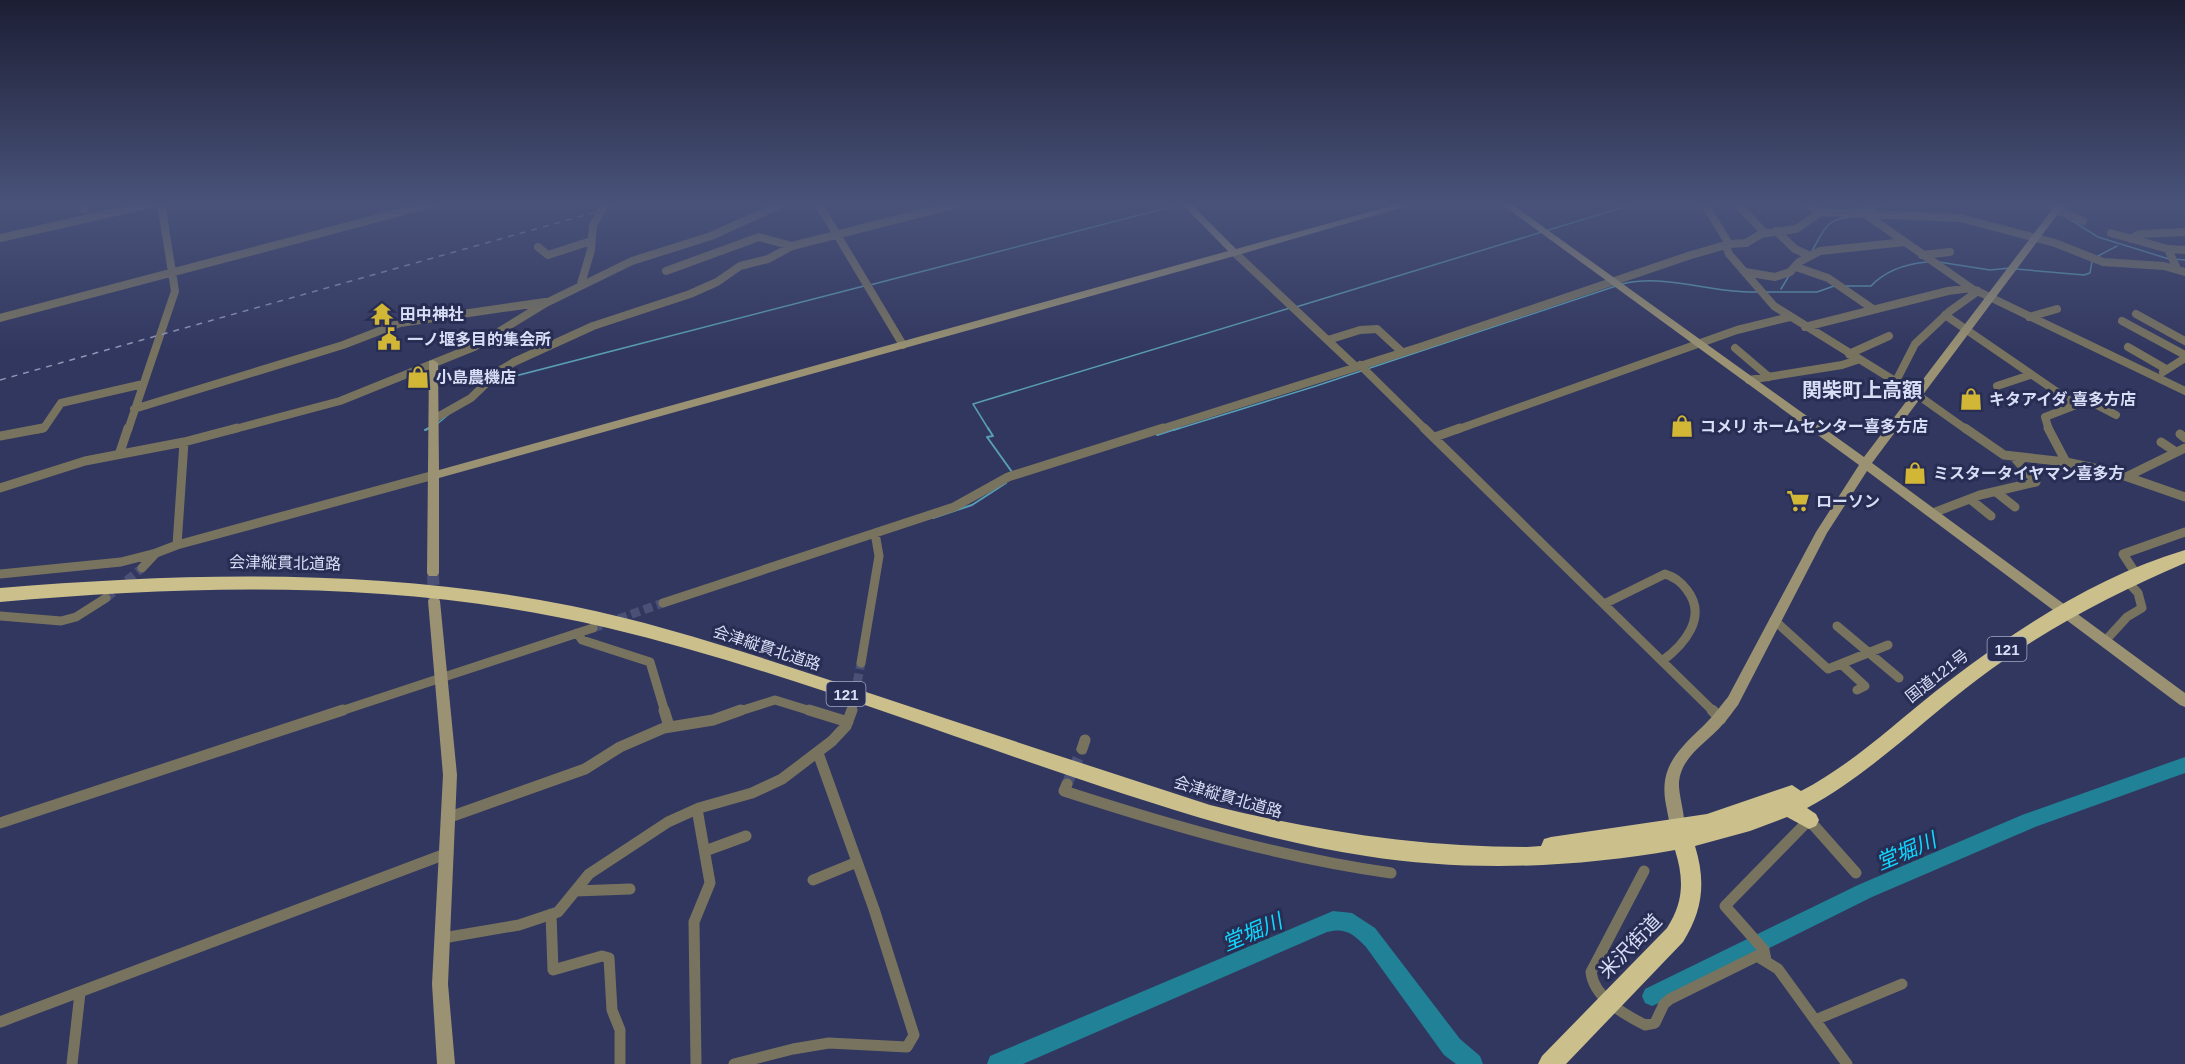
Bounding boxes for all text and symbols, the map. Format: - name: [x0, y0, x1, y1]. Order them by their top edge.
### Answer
- temple icon: 田中神社: [369, 301, 395, 327]
- place label: 田中神社: [400, 305, 464, 323]
- public building icon: 一ノ堰多目的集会所: [376, 326, 402, 352]
- place label: 一ノ堰多目的集会所: [407, 331, 551, 348]
- shop icon: 小島農機店: [405, 364, 431, 390]
- place label: 小島農機店: [436, 368, 516, 386]
- district label: 関柴町上高額: [1802, 379, 1922, 401]
- shop icon: キタアイダ 喜多方店: [1958, 386, 1984, 412]
- place label: キタアイダ 喜多方店: [1989, 391, 2136, 408]
- shop icon: コメリ ホームセンター喜多方店: [1669, 413, 1695, 439]
- place label: コメリ ホームセンター喜多方店: [1700, 418, 1928, 435]
- shop icon: ミスタータイヤマン喜多方: [1902, 460, 1928, 486]
- place label: ミスタータイヤマン喜多方: [1933, 465, 2125, 482]
- supermarket icon: ローソン: [1785, 488, 1811, 514]
- place label: ローソン: [1816, 493, 1880, 510]
- street label: 会津縦貫北道路: [229, 554, 341, 572]
- street label: 会津縦貫北道路: [711, 623, 823, 673]
- road number: 121: [1988, 637, 2026, 661]
- street label: 国道121号: [1902, 646, 1972, 706]
- road number: 121: [826, 682, 866, 706]
- street label: 会津縦貫北道路: [1172, 773, 1284, 821]
- water label: 堂堀川: [1873, 827, 1941, 874]
- water label: 堂堀川: [1219, 908, 1287, 955]
- street label: 米沢街道: [1594, 910, 1666, 982]

